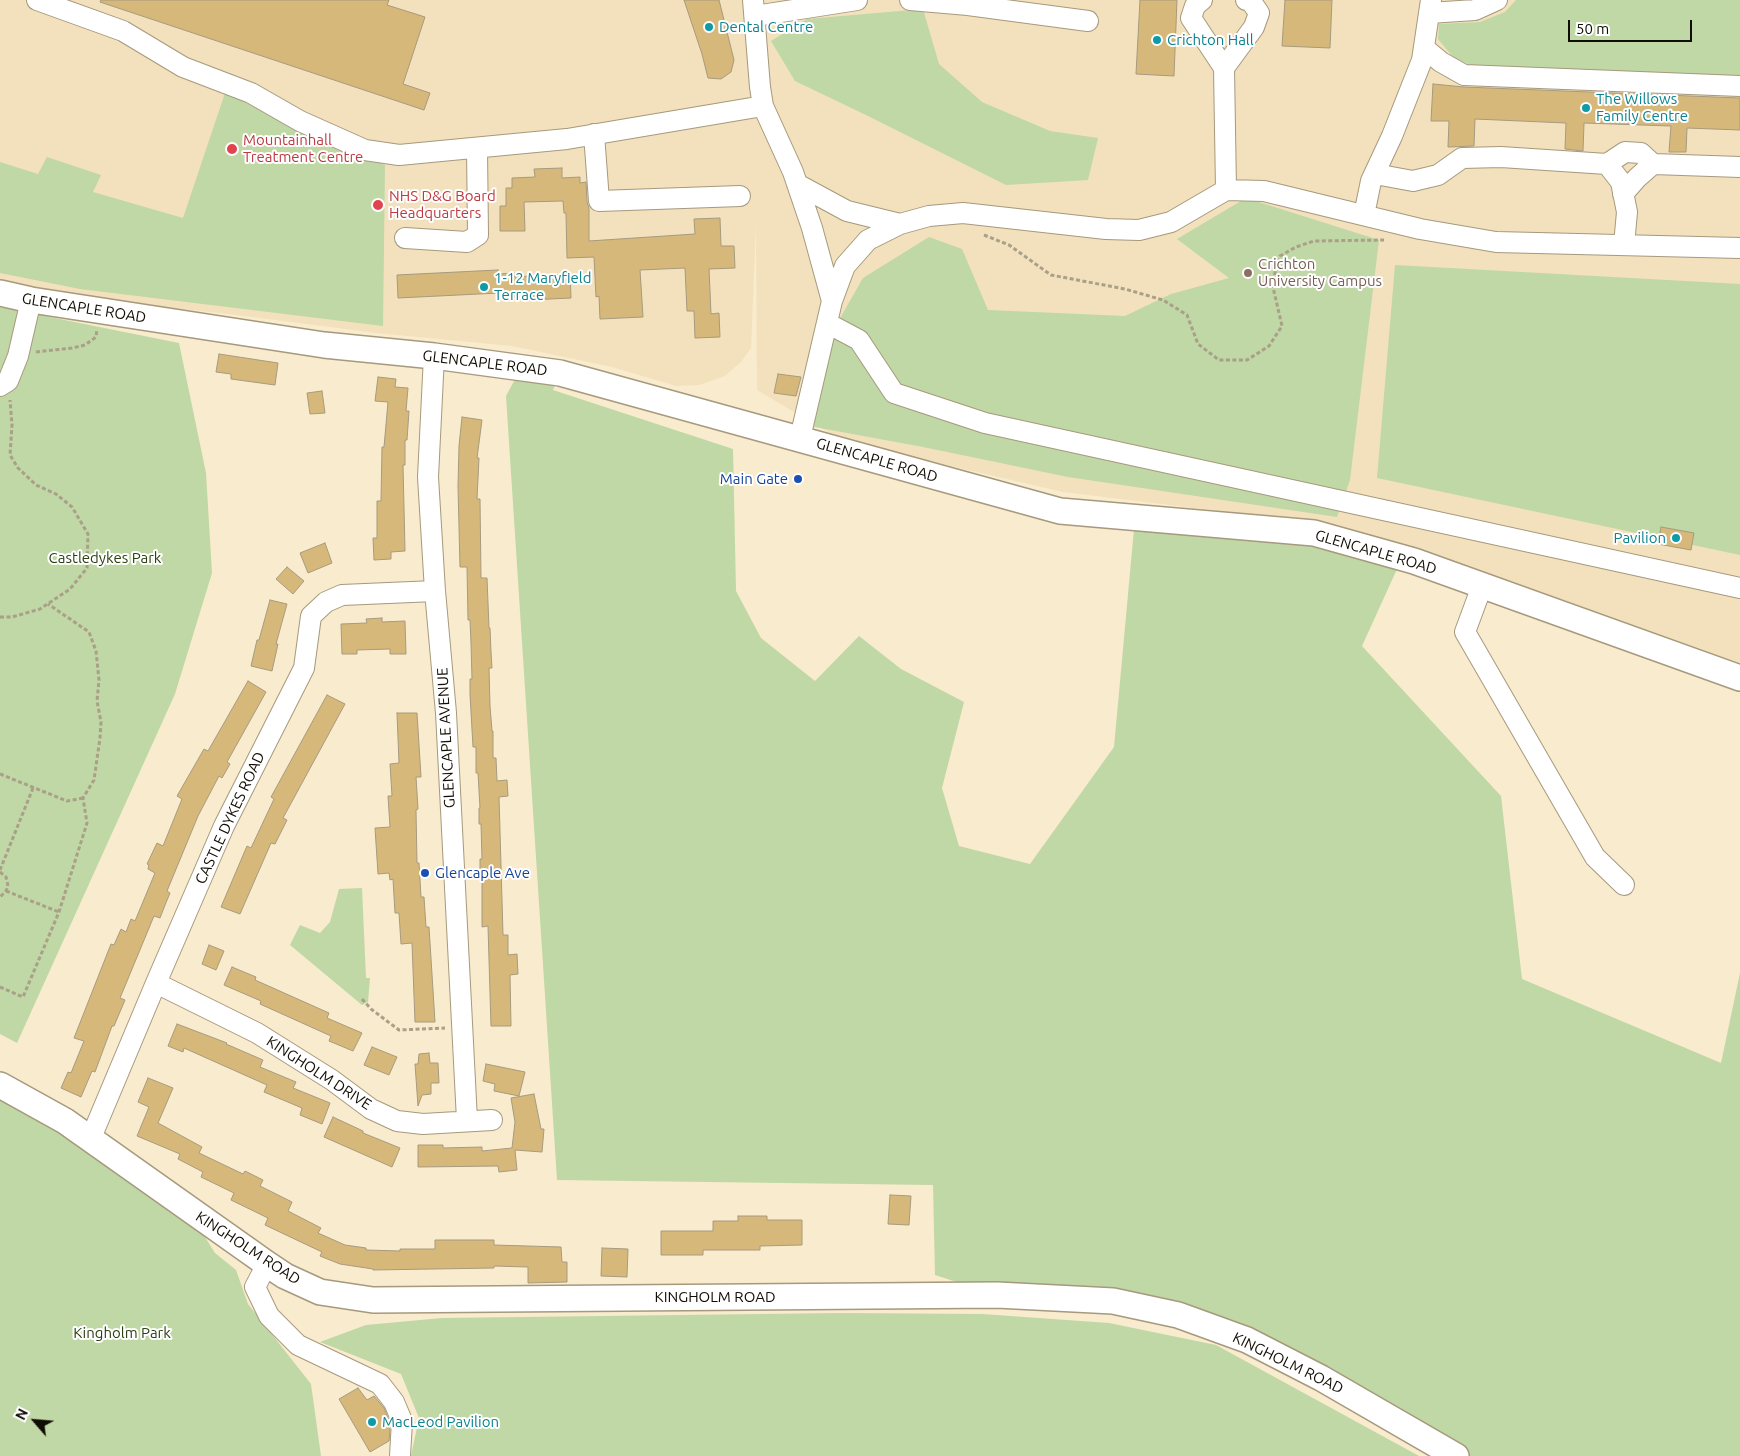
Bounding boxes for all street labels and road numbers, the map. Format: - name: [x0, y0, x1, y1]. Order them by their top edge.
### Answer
- street label: GLENCAPLE ROAD: [21, 289, 147, 327]
- street label: GLENCAPLE ROAD: [422, 346, 548, 380]
- street label: GLENCAPLE ROAD: [814, 434, 940, 486]
- street label: GLENCAPLE ROAD: [1313, 526, 1439, 578]
- street label: GLENCAPLE AVENUE: [433, 667, 459, 809]
- street label: CASTLE DYKES ROAD: [191, 749, 269, 887]
- street label: KINGHOLM DRIVE: [263, 1032, 375, 1114]
- street label: KINGHOLM ROAD: [192, 1208, 304, 1288]
- street label: KINGHOLM ROAD: [655, 1288, 775, 1306]
- street label: KINGHOLM ROAD: [1230, 1328, 1346, 1398]

